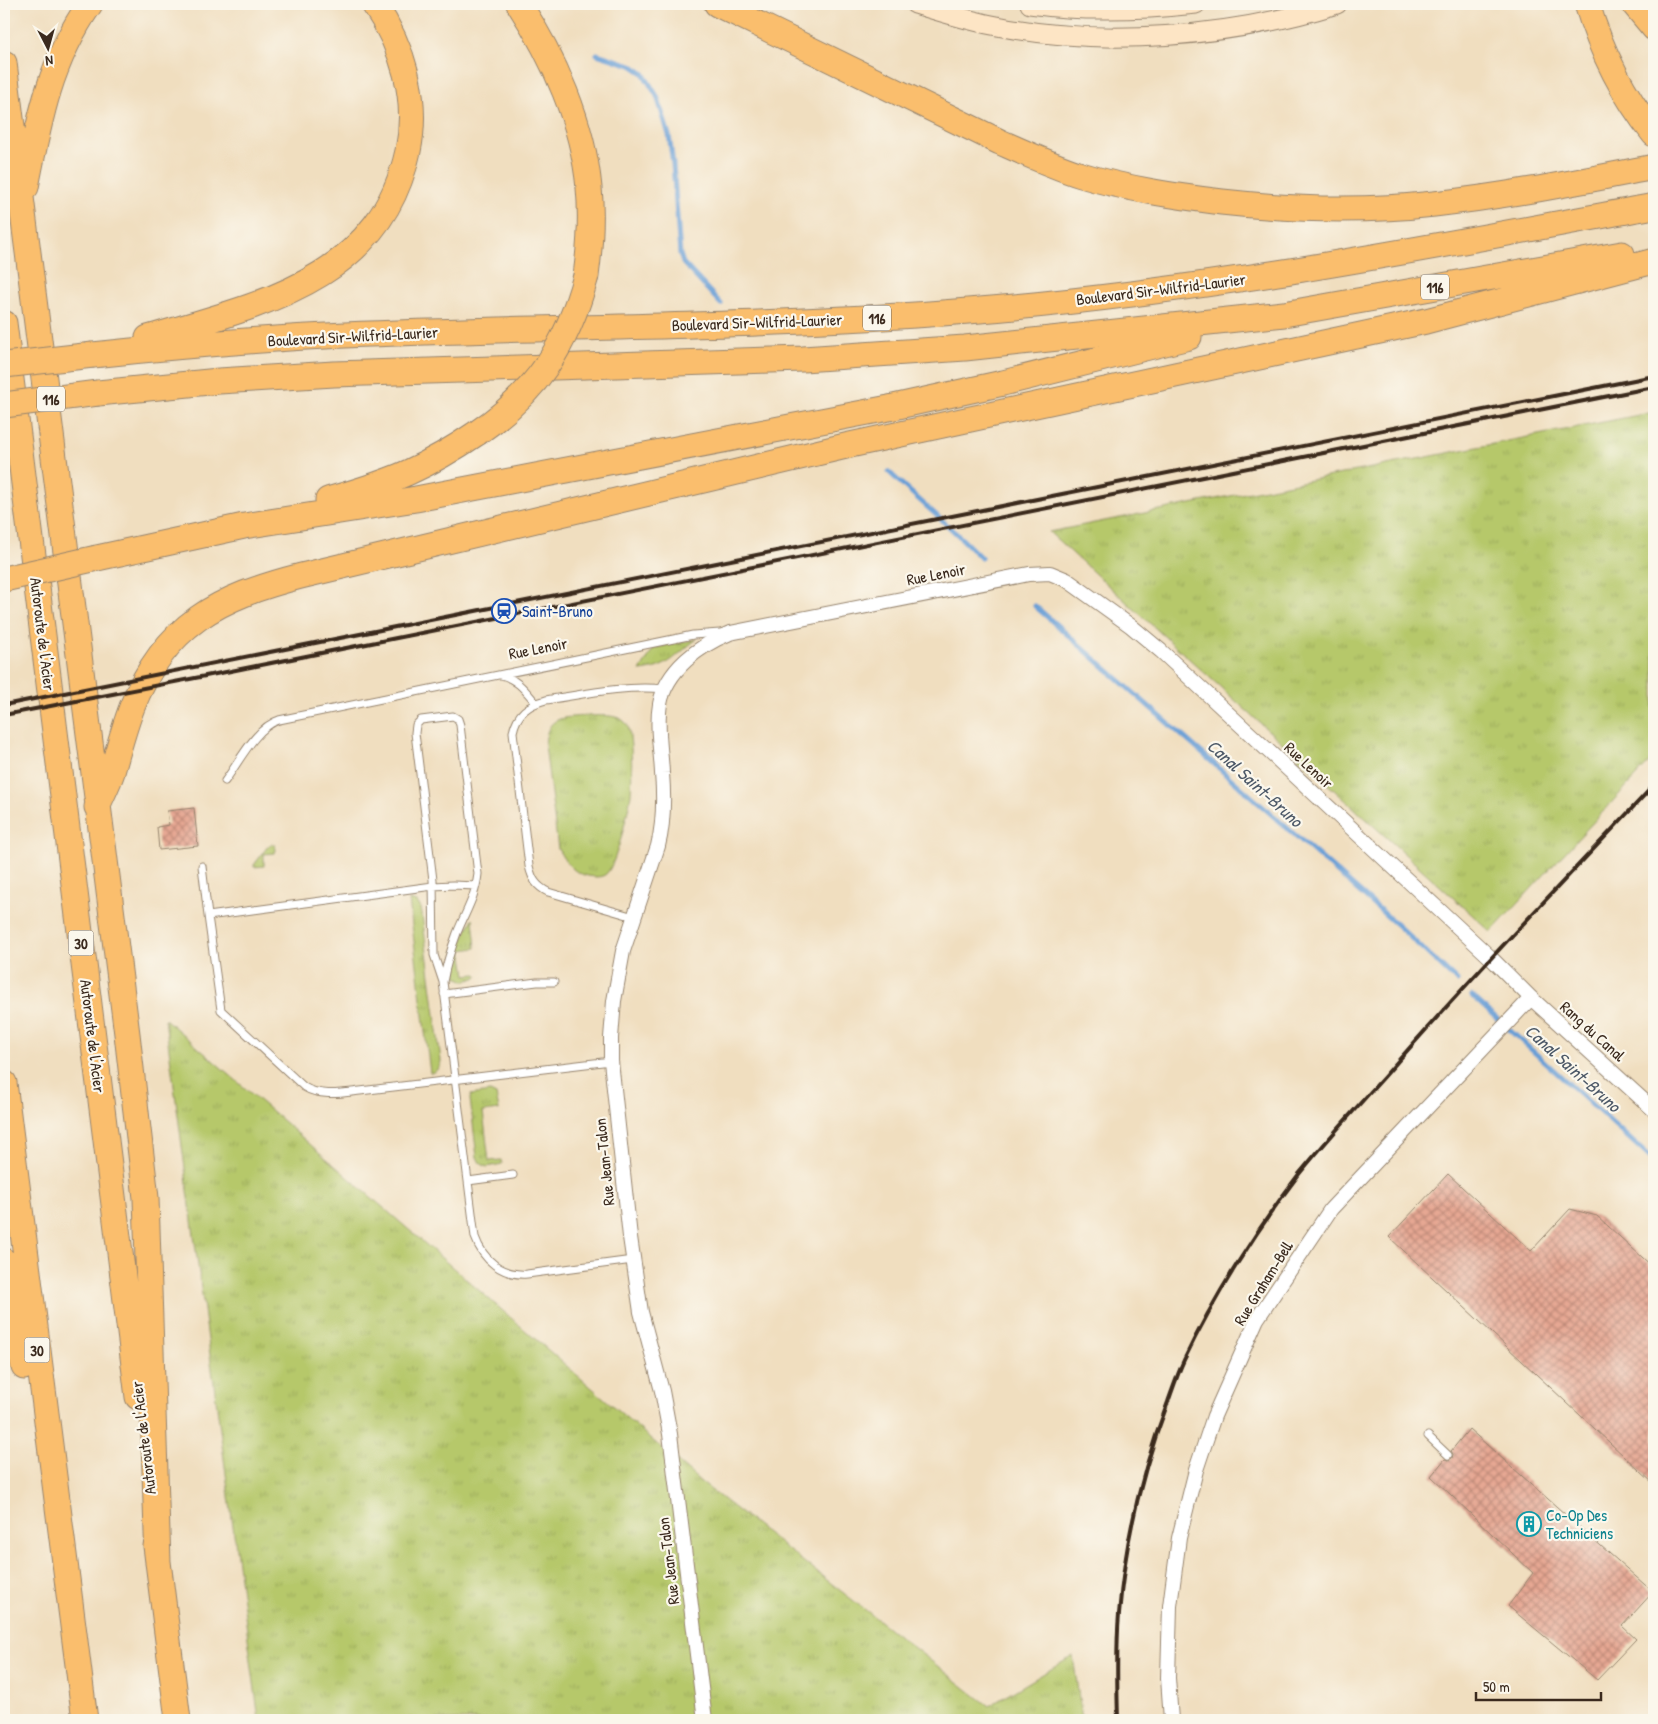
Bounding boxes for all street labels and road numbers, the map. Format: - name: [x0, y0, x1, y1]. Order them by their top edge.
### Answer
- street label: Boulevard Sir-Wilfrid-Laurier: [1075, 268, 1247, 310]
- road number: 116: [1421, 274, 1449, 300]
- road number: 116: [863, 306, 891, 330]
- street label: Boulevard Sir-Wilfrid-Laurier: [671, 308, 843, 336]
- street label: Boulevard Sir-Wilfrid-Laurier: [267, 321, 439, 351]
- road number: 116: [37, 386, 65, 412]
- street label: Rue Lenoir: [905, 558, 967, 590]
- street label: Autoroute de l'Acier: [25, 576, 61, 692]
- street label: Rue Lenoir: [507, 632, 569, 664]
- street label: Rue Lenoir: [1280, 737, 1338, 793]
- road number: 30: [68, 930, 94, 956]
- street label: Autoroute de l'Acier: [75, 978, 111, 1094]
- street label: Rang du Canal: [1556, 996, 1631, 1067]
- street label: Rue Jean-Talon: [588, 1117, 620, 1207]
- street label: Rue Graham-Bell: [1228, 1237, 1298, 1329]
- road number: 30: [24, 1338, 50, 1362]
- street label: Autoroute de l'Acier: [125, 1380, 161, 1496]
- street label: Rue Jean-Talon: [652, 1516, 684, 1606]

